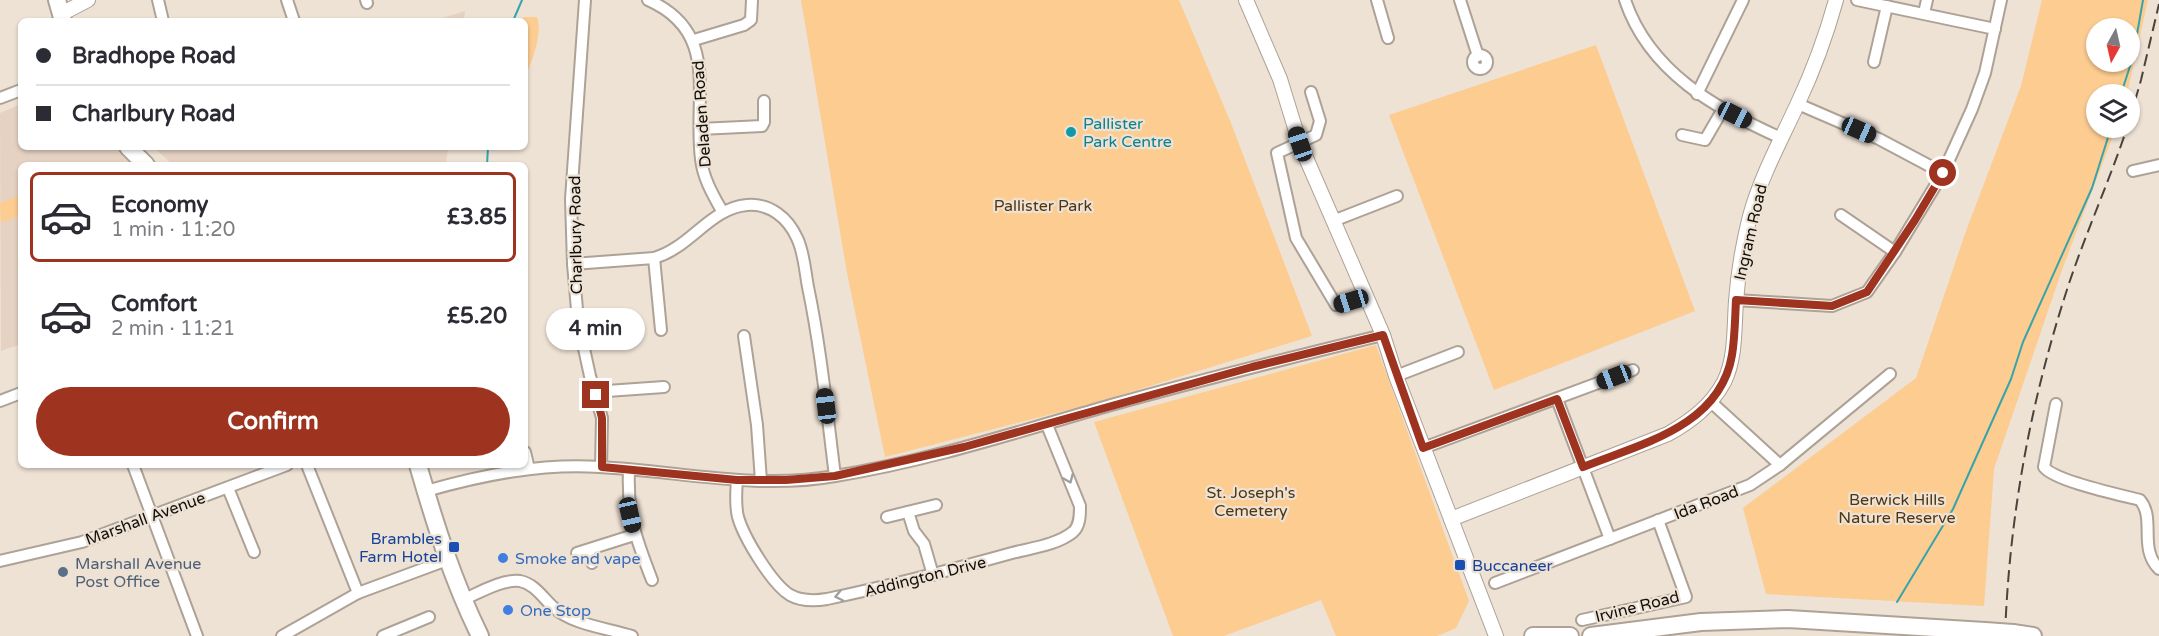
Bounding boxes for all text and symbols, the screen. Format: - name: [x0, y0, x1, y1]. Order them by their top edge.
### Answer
- north arrow: [2086, 18, 2140, 72]
- map controls: [2086, 18, 2140, 138]
- text: Bradhope Road: [72, 43, 236, 69]
- street label: Deladen Road: [688, 60, 716, 168]
- button: layers: [2086, 84, 2140, 138]
- car: [1715, 99, 1755, 131]
- text: Charlbury Road: [72, 101, 235, 127]
- place label: Pallister Park Centre: [1083, 114, 1172, 152]
- car: [1839, 114, 1879, 146]
- car: [1286, 124, 1314, 164]
- marker: Pallister Park Centre: [1064, 125, 1078, 139]
- route start: [1929, 159, 1956, 186]
- street label: Charlbury Road: [565, 175, 587, 295]
- street label: Ingram Road: [1730, 182, 1772, 282]
- icon: car: [39, 190, 93, 244]
- text: Economy: [111, 192, 208, 218]
- park label: Pallister Park: [994, 196, 1092, 216]
- text: £3.85: [447, 204, 507, 230]
- text: 1 min · 11:20: [111, 218, 235, 242]
- car: [1331, 287, 1371, 315]
- icon: car: [39, 289, 93, 343]
- text: Comfort: [111, 291, 197, 317]
- text: £5.20: [447, 303, 507, 329]
- callout: 4 min: [546, 308, 646, 350]
- text: 2 min · 11:21: [111, 317, 235, 341]
- text: 4 min: [569, 317, 622, 341]
- car: [1594, 362, 1634, 392]
- route end: [582, 381, 609, 408]
- button: Confirm: [36, 387, 510, 456]
- car: [815, 387, 837, 425]
- one-way arrow: [1062, 473, 1074, 484]
- street label: Ida Road: [1671, 481, 1742, 524]
- park label: St. Joseph's Cemetery: [1207, 483, 1295, 521]
- street label: Marshall Avenue: [83, 488, 208, 550]
- park label: Berwick Hills Nature Reserve: [1838, 490, 1956, 528]
- car: [617, 495, 643, 535]
- place label: Brambles Farm Hotel: [359, 529, 442, 567]
- marker: Brambles Farm Hotel: [447, 540, 461, 554]
- place label: Smoke and vape: [515, 549, 640, 569]
- marker: Smoke and vape: [496, 551, 510, 565]
- street label: Addington Drive: [862, 552, 988, 602]
- place label: Marshall Avenue Post Office: [75, 554, 201, 592]
- place label: Buccaneer: [1472, 556, 1554, 576]
- marker: Buccaneer: [1453, 558, 1467, 572]
- marker: Marshall Avenue Post Office: [56, 565, 70, 579]
- street label: Irvine Road: [1593, 587, 1681, 627]
- one-way arrow: [835, 589, 845, 602]
- place label: One Stop: [520, 601, 591, 621]
- marker: One Stop: [501, 603, 515, 617]

